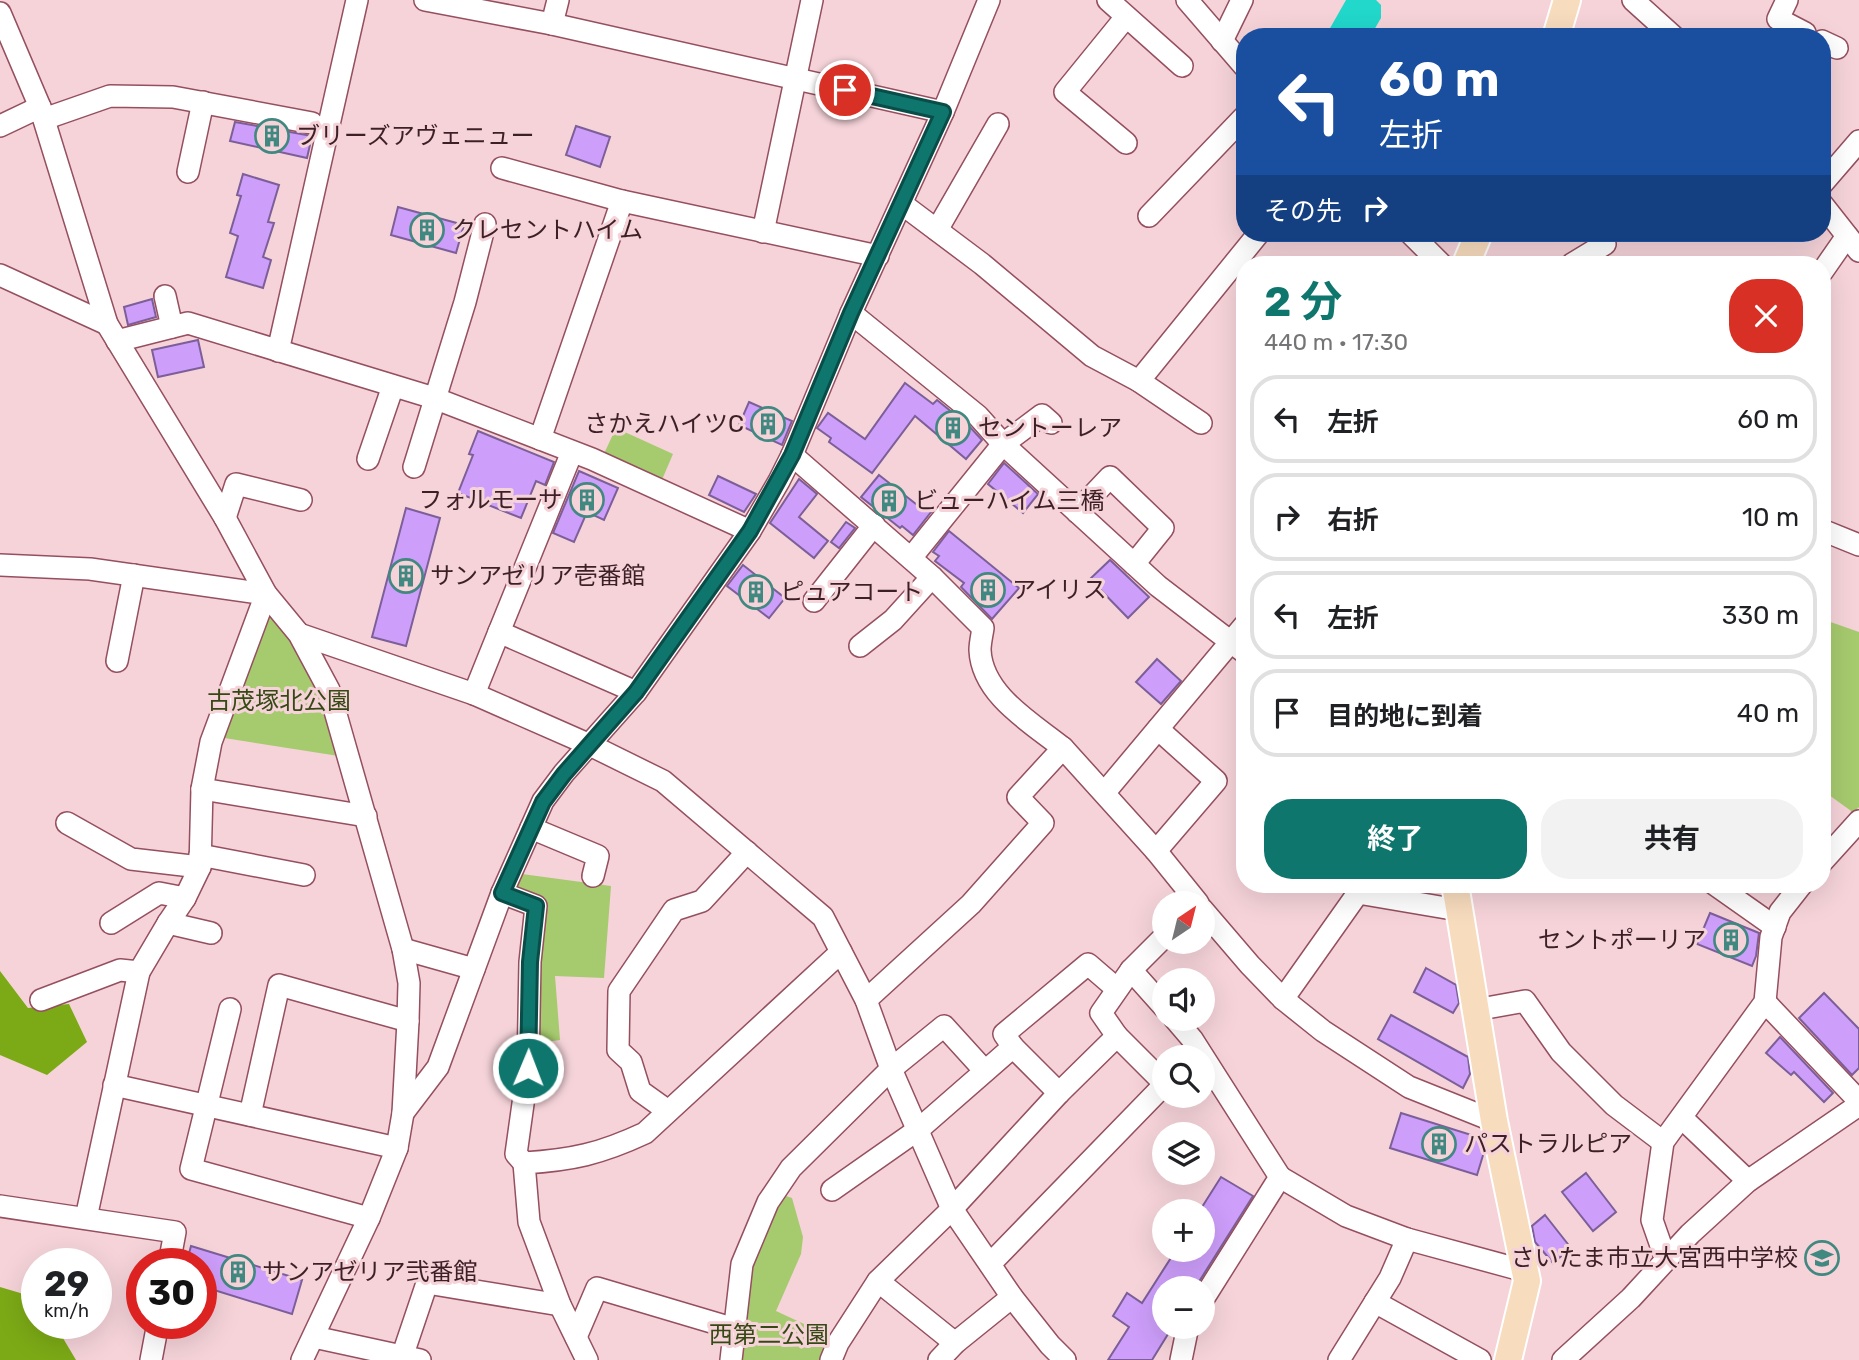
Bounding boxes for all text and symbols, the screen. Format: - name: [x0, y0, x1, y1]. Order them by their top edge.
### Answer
- text: 60 m: [1379, 50, 1500, 108]
- icon: left: [1264, 56, 1355, 147]
- pin: [815, 60, 875, 120]
- icon: arrive: [826, 71, 864, 109]
- text: 左折: [1379, 116, 1443, 154]
- building icon: ブリーズアヴェニュー: [253, 117, 291, 155]
- place label: ブリーズアヴェニュー: [296, 122, 535, 150]
- icon: right: [1356, 189, 1394, 227]
- text: その先: [1264, 196, 1342, 227]
- building icon: クレセントハイム: [408, 211, 446, 249]
- place label: クレセントハイム: [452, 216, 643, 244]
- text: 2 分: [1264, 277, 1342, 327]
- button: close: [1729, 279, 1803, 353]
- text: 440 m · 17:30: [1264, 328, 1408, 356]
- icon: left: [1268, 400, 1306, 438]
- text: 60 m: [1737, 404, 1799, 435]
- building icon: さかえハイツC: [749, 405, 787, 443]
- text: 左折: [1327, 407, 1379, 438]
- building icon: セントーレア: [934, 409, 972, 447]
- place label: さかえハイツC: [584, 410, 744, 438]
- place label: セントーレア: [978, 414, 1122, 442]
- building icon: フォルモーサ: [568, 481, 606, 519]
- building icon: ビューハイム三橋: [870, 482, 908, 520]
- place label: フォルモーサ: [418, 486, 562, 514]
- place label: ビューハイム三橋: [914, 487, 1105, 515]
- icon: right: [1268, 498, 1306, 536]
- text: 10 m: [1742, 502, 1799, 533]
- text: 右折: [1327, 505, 1379, 536]
- building icon: サンアゼリア壱番館: [387, 557, 425, 595]
- place label: サンアゼリア壱番館: [430, 562, 646, 590]
- building icon: アイリス: [969, 571, 1007, 609]
- building icon: ピュアコート: [737, 573, 775, 611]
- place label: アイリス: [1012, 576, 1107, 604]
- place label: ピュアコート: [780, 578, 924, 606]
- icon: left: [1268, 596, 1306, 634]
- text: 330 m: [1722, 600, 1799, 631]
- text: 左折: [1327, 603, 1379, 634]
- park label: 古茂塚北公園: [207, 687, 351, 715]
- icon: arrive: [1268, 694, 1306, 732]
- text: 40 m: [1737, 698, 1799, 729]
- text: 目的地に到着: [1327, 701, 1483, 732]
- button: 終了: [1264, 799, 1527, 879]
- button: 共有: [1541, 799, 1803, 879]
- north arrow: [1152, 891, 1214, 954]
- map controls: [1152, 891, 1215, 1339]
- building icon: セントポーリア: [1712, 921, 1750, 959]
- place label: セントポーリア: [1538, 926, 1706, 954]
- button: sound: [1152, 968, 1215, 1031]
- position arrow: [491, 1031, 565, 1105]
- button: search: [1152, 1045, 1215, 1108]
- button: layers: [1152, 1122, 1215, 1185]
- building icon: パストラルピア: [1420, 1125, 1458, 1163]
- place label: パストラルピア: [1464, 1130, 1632, 1158]
- button: +: [1152, 1199, 1215, 1262]
- school or university icon: さいたま市立大宮西中学校: [1803, 1239, 1841, 1277]
- place label: さいたま市立大宮西中学校: [1511, 1244, 1798, 1272]
- speed limit sign: 30: [126, 1248, 217, 1339]
- building icon: サンアゼリア弐番館: [219, 1253, 257, 1291]
- place label: サンアゼリア弐番館: [262, 1258, 478, 1286]
- text: 29: [44, 1263, 89, 1305]
- button: −: [1152, 1276, 1215, 1339]
- text: km/h: [44, 1300, 89, 1322]
- park label: 西第二公園: [709, 1321, 829, 1349]

